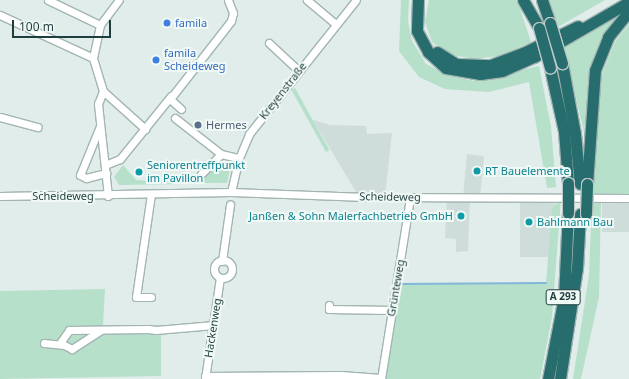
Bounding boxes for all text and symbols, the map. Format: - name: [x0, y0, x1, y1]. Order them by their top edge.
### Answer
- scale bar: [14, 12, 113, 38]
- place label: famila: [175, 16, 207, 30]
- text: 100 m: [19, 18, 54, 35]
- marker: famila: [162, 18, 172, 28]
- place label: famila Scheideweg: [164, 47, 226, 73]
- marker: famila Scheideweg: [151, 55, 161, 65]
- street label: Kreyenstraße: [257, 60, 309, 122]
- place label: Hermes: [206, 118, 247, 132]
- marker: Hermes: [193, 120, 203, 130]
- place label: Seniorentreffpunkt im Pavillon: [147, 159, 245, 185]
- place label: RT Bauelemente: [485, 164, 570, 178]
- marker: RT Bauelemente: [472, 166, 482, 176]
- marker: Seniorentreffpunkt im Pavillon: [134, 167, 144, 177]
- street label: Scheideweg: [32, 189, 94, 203]
- street label: Scheideweg: [359, 190, 421, 204]
- place label: Janßen & Sohn Malerfachbetrieb GmbH: [249, 209, 453, 223]
- marker: Janßen & Sohn Malerfachbetrieb GmbH: [456, 211, 466, 221]
- place label: Bahlmann Bau: [537, 215, 613, 229]
- marker: Bahlmann Bau: [524, 217, 534, 227]
- street label: Grünteweg: [384, 258, 408, 318]
- road number: A 293: [545, 289, 581, 305]
- street label: Hackenweg: [202, 297, 224, 359]

